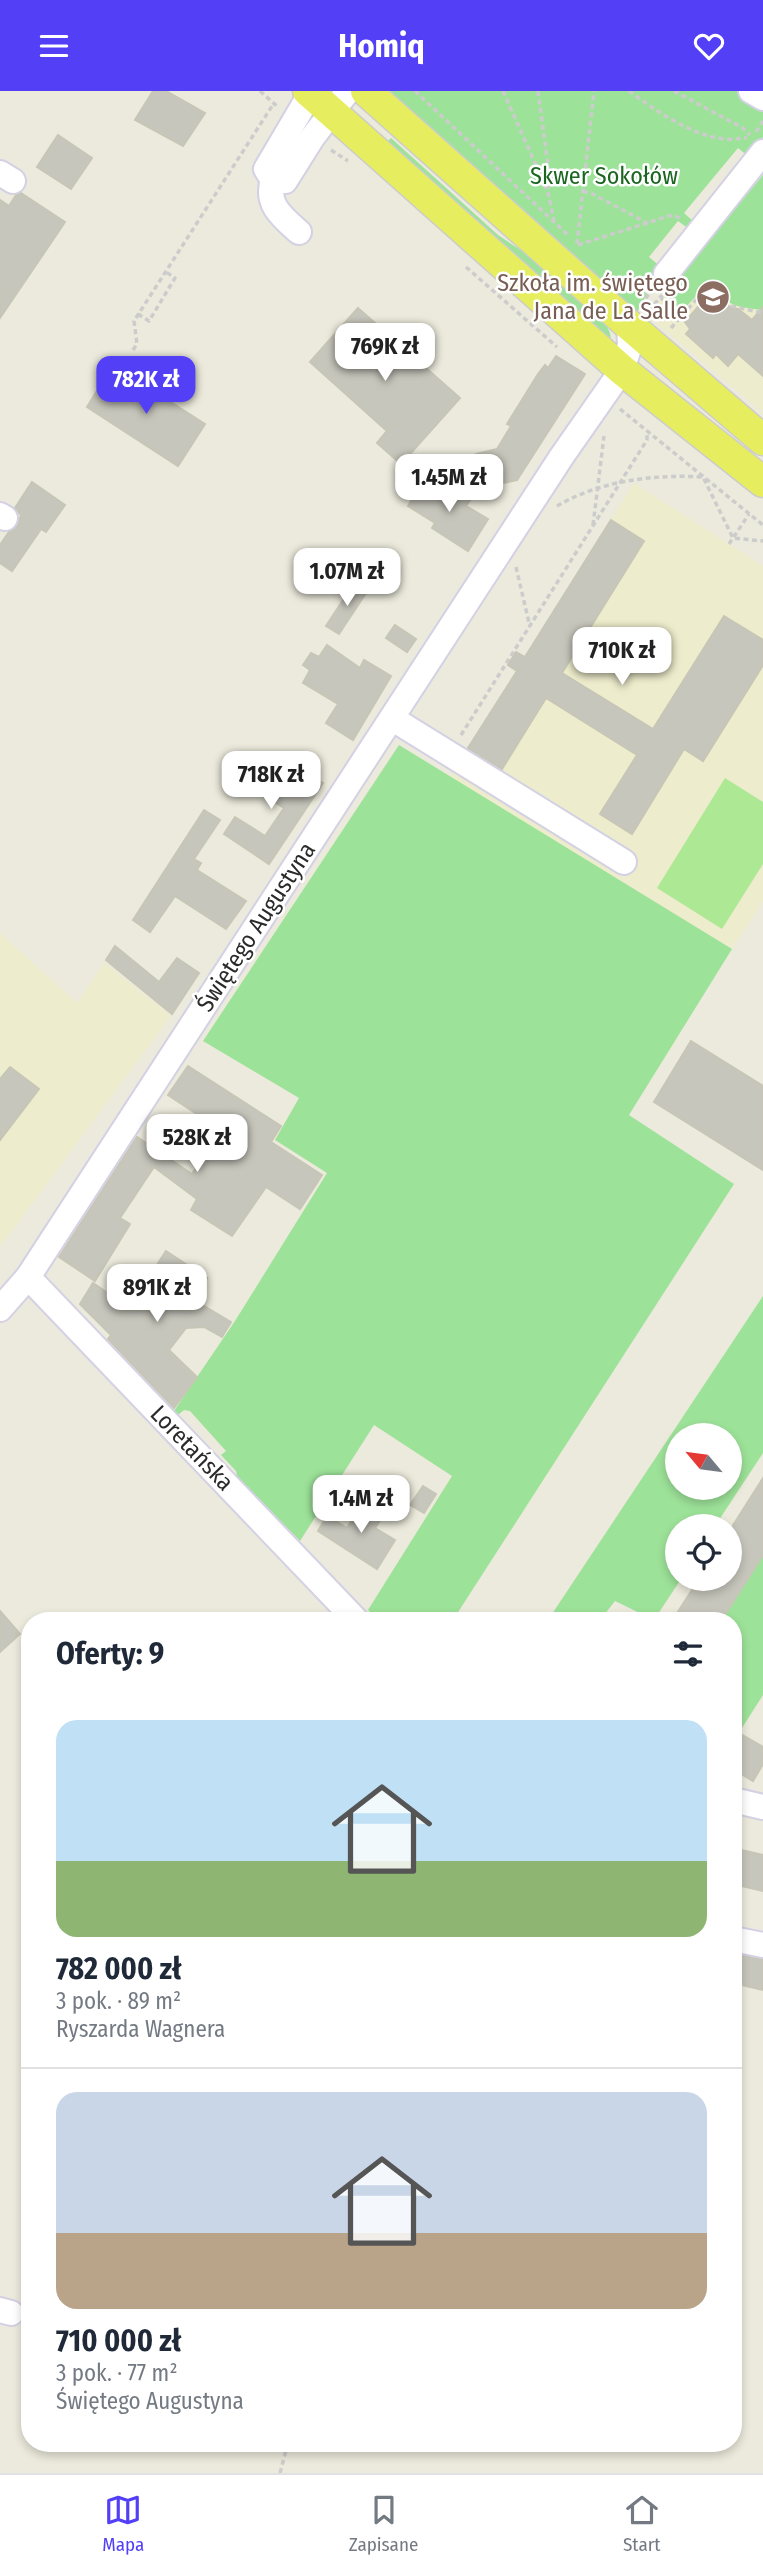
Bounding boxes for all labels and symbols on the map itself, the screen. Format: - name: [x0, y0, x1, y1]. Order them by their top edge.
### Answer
- park label: Skwer Sokołów: [530, 162, 678, 190]
- place label: Szkoła im. świętego Jana de La Salle: [497, 269, 688, 325]
- school or university icon: Szkoła im. świętego Jana de La Salle: [694, 278, 732, 316]
- pin: 769K zł: [320, 323, 450, 383]
- pin: 782K zł: [81, 357, 211, 416]
- pin: 1.45M zł: [377, 455, 521, 514]
- pin: 1.07M zł: [275, 549, 419, 608]
- pin: 710K zł: [557, 627, 687, 687]
- pin: 718K zł: [206, 751, 336, 811]
- street label: Świętego Augustyna: [190, 837, 321, 1017]
- pin: 528K zł: [132, 1115, 262, 1174]
- pin: 891K zł: [92, 1265, 222, 1324]
- street label: Loretańska: [145, 1400, 239, 1496]
- north arrow: [665, 1423, 742, 1500]
- pin: 1.4M zł: [296, 1475, 426, 1535]

